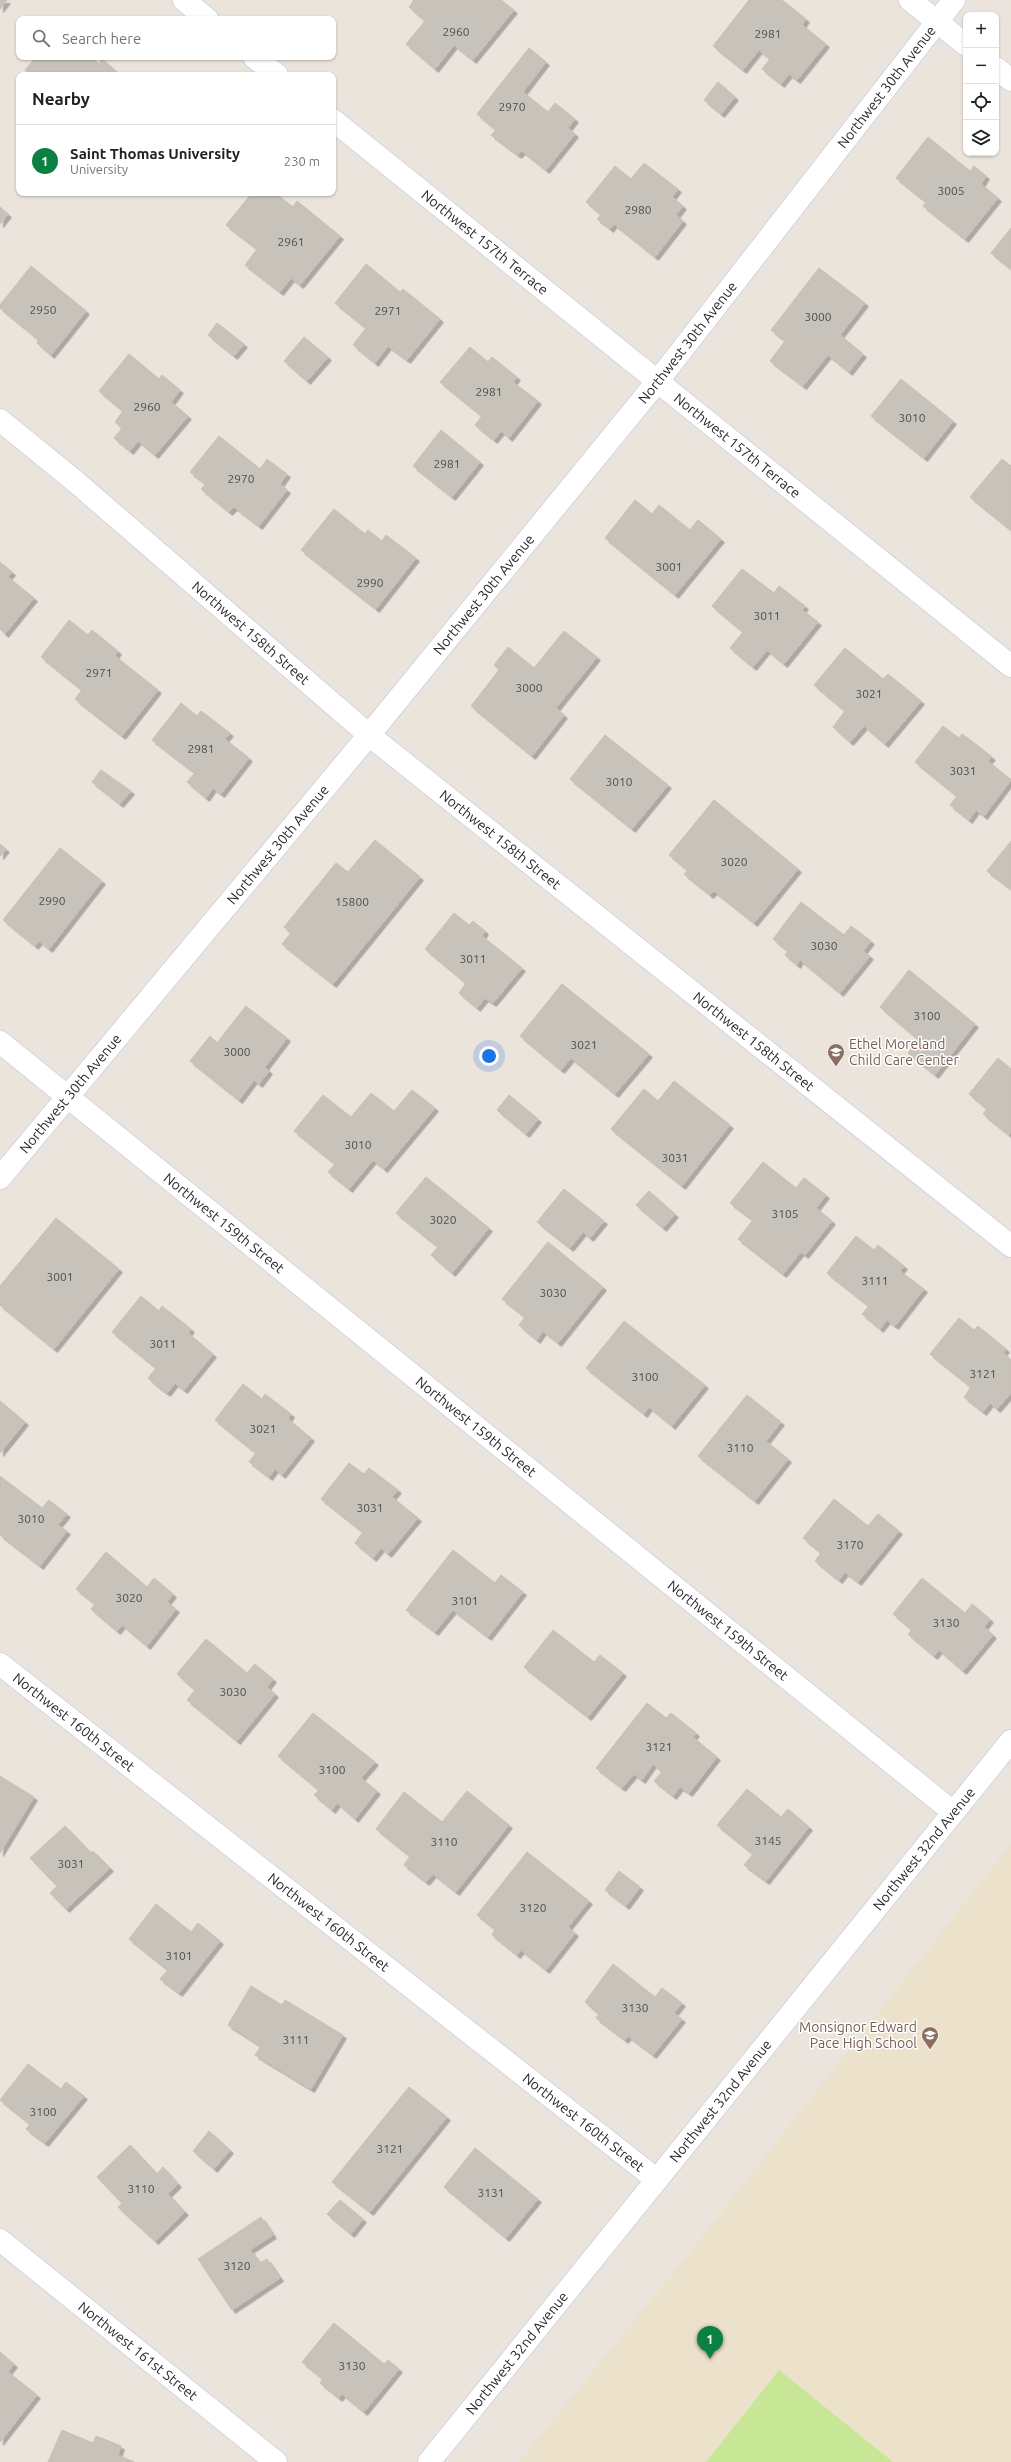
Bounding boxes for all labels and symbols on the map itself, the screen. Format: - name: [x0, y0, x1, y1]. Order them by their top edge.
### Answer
- street label: Northwest 30th Avenue: [834, 23, 939, 151]
- house number: 2960: [442, 25, 470, 38]
- house number: 2981: [754, 27, 782, 40]
- house number: 2970: [498, 100, 526, 113]
- house number: 3005: [937, 184, 965, 197]
- street label: Northwest 157th Terrace: [418, 187, 551, 298]
- house number: 2980: [624, 203, 652, 216]
- house number: 2961: [277, 235, 305, 248]
- street label: Northwest 30th Avenue: [635, 278, 740, 407]
- house number: 2950: [29, 303, 57, 316]
- house number: 2971: [374, 304, 402, 317]
- house number: 3000: [804, 310, 832, 323]
- house number: 2981: [475, 385, 503, 398]
- street label: Northwest 157th Terrace: [671, 390, 804, 501]
- house number: 2960: [133, 400, 161, 413]
- house number: 3010: [898, 411, 926, 424]
- house number: 2981: [433, 457, 461, 470]
- house number: 2970: [227, 472, 255, 485]
- street label: Northwest 30th Avenue: [430, 531, 537, 658]
- house number: 3001: [655, 560, 683, 573]
- house number: 2990: [356, 576, 384, 589]
- street label: Northwest 158th Street: [189, 578, 313, 688]
- house number: 3011: [753, 609, 781, 622]
- house number: 2971: [85, 666, 113, 679]
- house number: 3000: [515, 681, 543, 694]
- house number: 3021: [855, 687, 883, 700]
- house number: 2981: [187, 742, 215, 755]
- house number: 3031: [949, 764, 977, 777]
- house number: 3010: [605, 775, 633, 788]
- street label: Northwest 30th Avenue: [224, 782, 332, 907]
- street label: Northwest 158th Street: [437, 787, 564, 893]
- house number: 3020: [720, 855, 748, 868]
- house number: 2990: [38, 894, 66, 907]
- house number: 15800: [335, 895, 369, 908]
- house number: 3030: [810, 939, 838, 952]
- house number: 3011: [459, 952, 487, 965]
- street label: Northwest 158th Street: [690, 988, 818, 1095]
- house number: 3100: [913, 1009, 941, 1022]
- street label: Northwest 30th Avenue: [16, 1031, 125, 1156]
- place label: Ethel Moreland Child Care Center: [849, 1036, 960, 1068]
- house number: 3021: [570, 1038, 598, 1051]
- school or university icon: Ethel Moreland Child Care Center: [826, 1042, 846, 1067]
- house number: 3000: [223, 1045, 251, 1058]
- your location: [479, 1046, 499, 1066]
- house number: 3010: [344, 1138, 372, 1151]
- house number: 3031: [661, 1151, 689, 1164]
- street label: Northwest 159th Street: [161, 1170, 288, 1277]
- house number: 3105: [771, 1207, 799, 1220]
- house number: 3020: [429, 1213, 457, 1226]
- house number: 3001: [46, 1270, 74, 1283]
- house number: 3111: [861, 1274, 889, 1287]
- house number: 3030: [539, 1286, 567, 1299]
- house number: 3011: [149, 1337, 177, 1350]
- house number: 3121: [969, 1367, 997, 1380]
- house number: 3100: [631, 1370, 659, 1383]
- street label: Northwest 159th Street: [413, 1373, 540, 1480]
- house number: 3021: [249, 1422, 277, 1435]
- house number: 3110: [726, 1441, 754, 1454]
- house number: 3031: [356, 1501, 384, 1514]
- house number: 3010: [17, 1512, 45, 1525]
- house number: 3170: [836, 1538, 864, 1551]
- street label: Northwest 159th Street: [665, 1577, 792, 1684]
- house number: 3020: [115, 1591, 143, 1604]
- house number: 3101: [451, 1594, 479, 1607]
- house number: 3130: [932, 1616, 960, 1629]
- street label: Northwest 160th Street: [10, 1669, 138, 1775]
- house number: 3030: [219, 1685, 247, 1698]
- house number: 3121: [645, 1740, 673, 1753]
- house number: 3100: [318, 1763, 346, 1776]
- street label: Northwest 32nd Avenue: [870, 1784, 978, 1913]
- house number: 3145: [754, 1834, 782, 1847]
- house number: 3110: [430, 1835, 458, 1848]
- house number: 3031: [57, 1857, 85, 1870]
- street label: Northwest 160th Street: [265, 1870, 393, 1975]
- house number: 3120: [519, 1901, 547, 1914]
- house number: 3101: [165, 1949, 193, 1962]
- house number: 3130: [621, 2001, 649, 2014]
- place label: Monsignor Edward Pace High School: [799, 2019, 917, 2051]
- school or university icon: Monsignor Edward Pace High School: [920, 2025, 940, 2050]
- house number: 3111: [282, 2033, 310, 2046]
- street label: Northwest 32nd Avenue: [666, 2036, 775, 2165]
- street label: Northwest 160th Street: [520, 2070, 648, 2175]
- house number: 3100: [29, 2105, 57, 2118]
- house number: 3121: [376, 2142, 404, 2155]
- house number: 3110: [127, 2182, 155, 2195]
- house number: 3131: [477, 2186, 505, 2199]
- house number: 3120: [223, 2259, 251, 2272]
- street label: Northwest 32nd Avenue: [463, 2289, 571, 2418]
- street label: Northwest 161st Street: [75, 2298, 201, 2404]
- pin: 1: [697, 2326, 723, 2359]
- house number: 3130: [338, 2359, 366, 2372]

